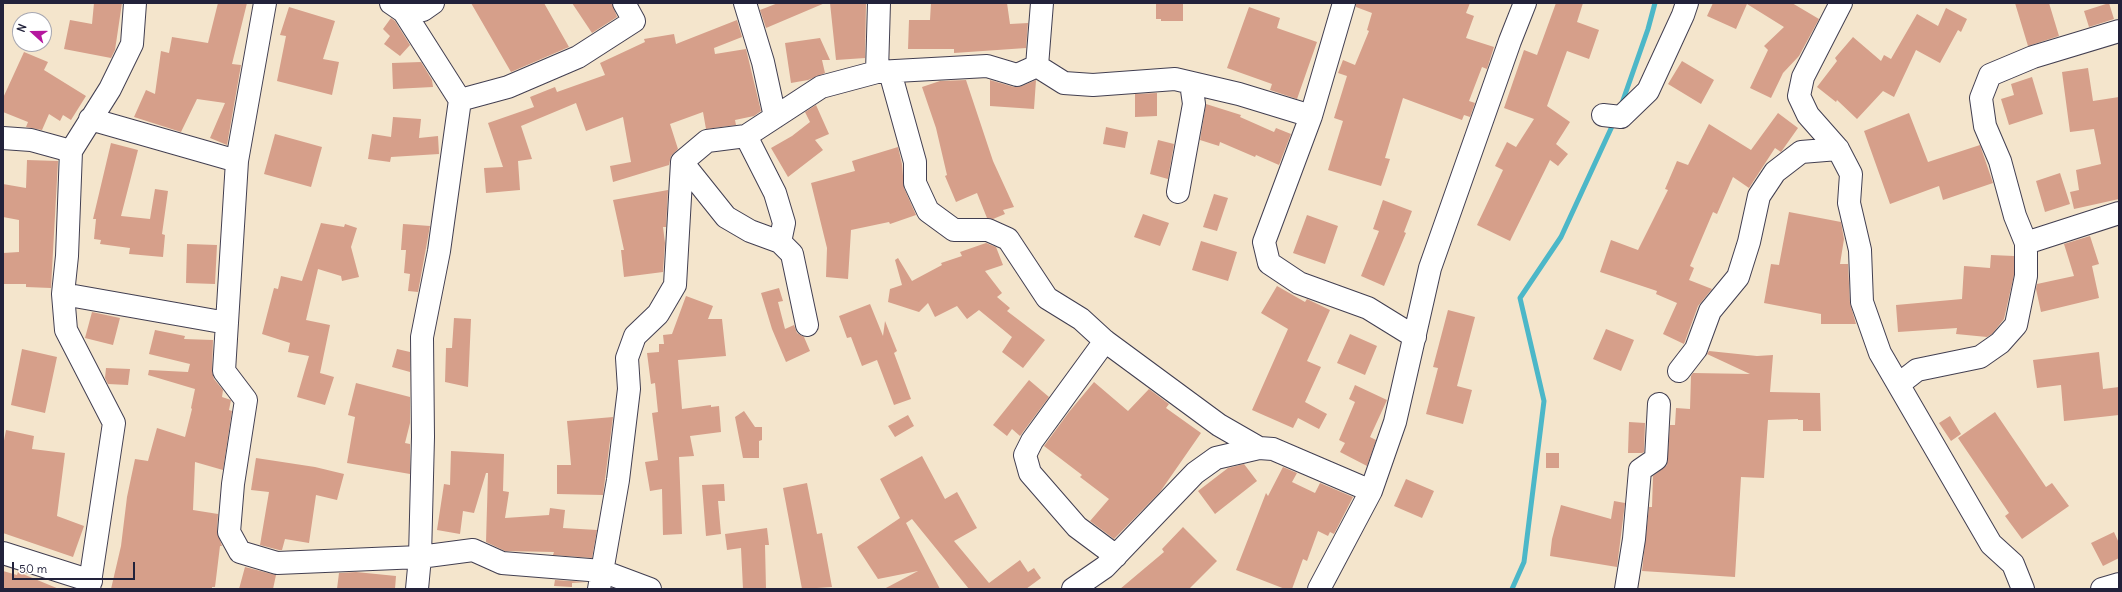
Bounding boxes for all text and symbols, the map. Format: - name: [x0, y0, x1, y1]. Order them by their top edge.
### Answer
- north arrow: [12, 12, 52, 52]
- text: N: [14, 22, 30, 34]
- scale bar: [14, 554, 137, 580]
- text: 50 m: [19, 561, 47, 576]

